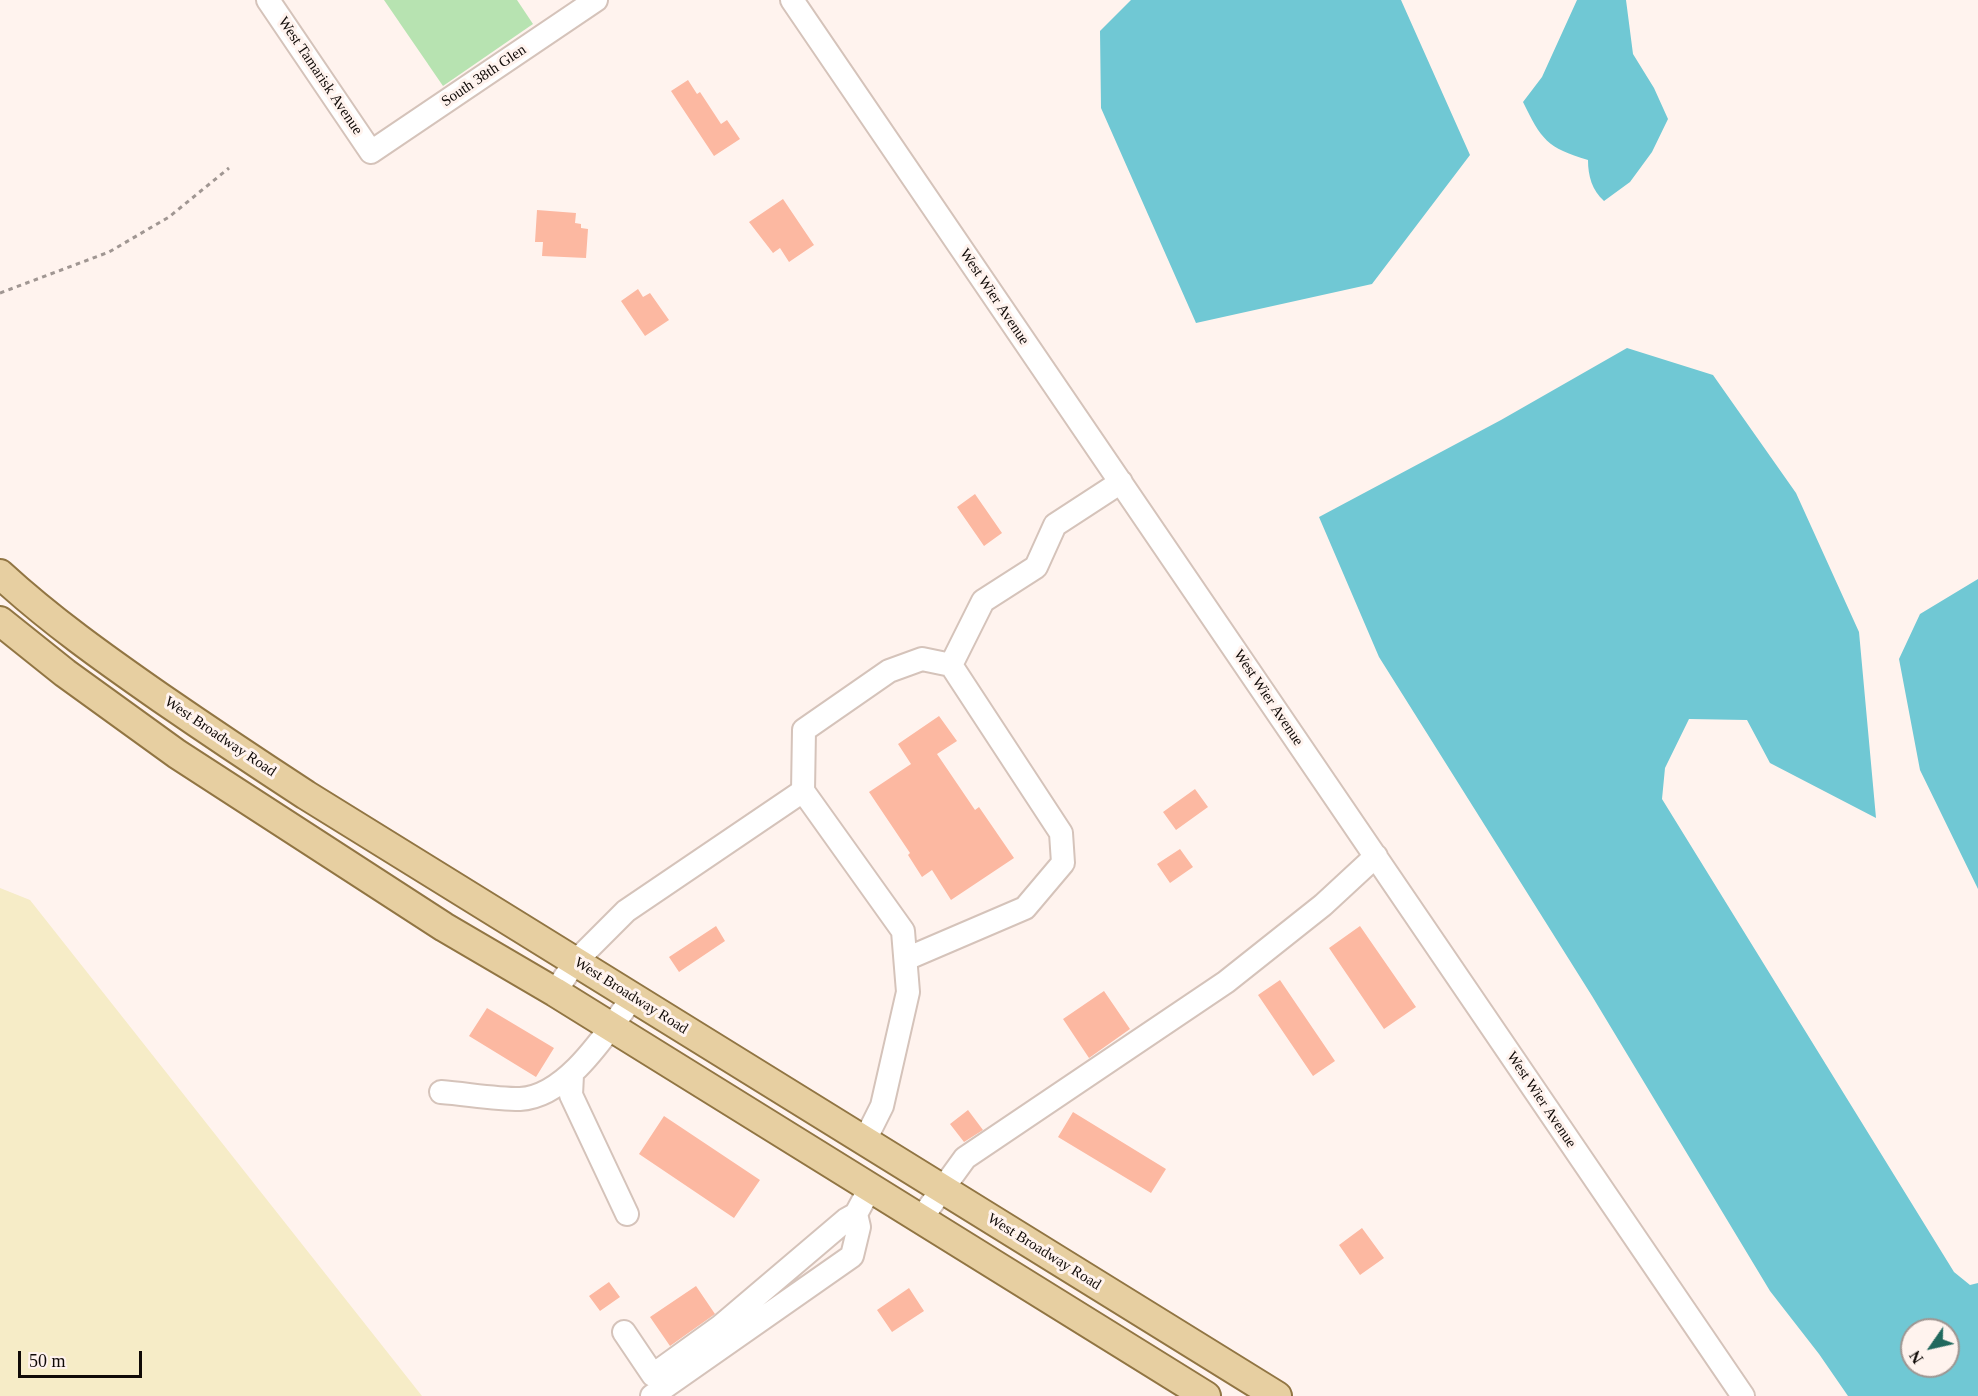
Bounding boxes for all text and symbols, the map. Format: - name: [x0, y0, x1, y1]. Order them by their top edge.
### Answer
- street label: West Tamarisk Avenue: [274, 14, 366, 138]
- street label: South 38th Glen: [438, 41, 530, 111]
- street label: West Wier Avenue: [955, 246, 1033, 348]
- street label: West Wier Avenue: [1229, 647, 1307, 749]
- street label: West Broadway Road: [161, 693, 279, 781]
- street label: West Broadway Road: [571, 954, 691, 1038]
- street label: West Wier Avenue: [1502, 1049, 1580, 1151]
- street label: West Broadway Road: [984, 1210, 1104, 1294]
- north arrow: [1900, 1318, 1960, 1378]
- scale bar: [21, 1339, 146, 1377]
- text: N: [1906, 1348, 1927, 1367]
- text: 50 m: [29, 1351, 66, 1371]

